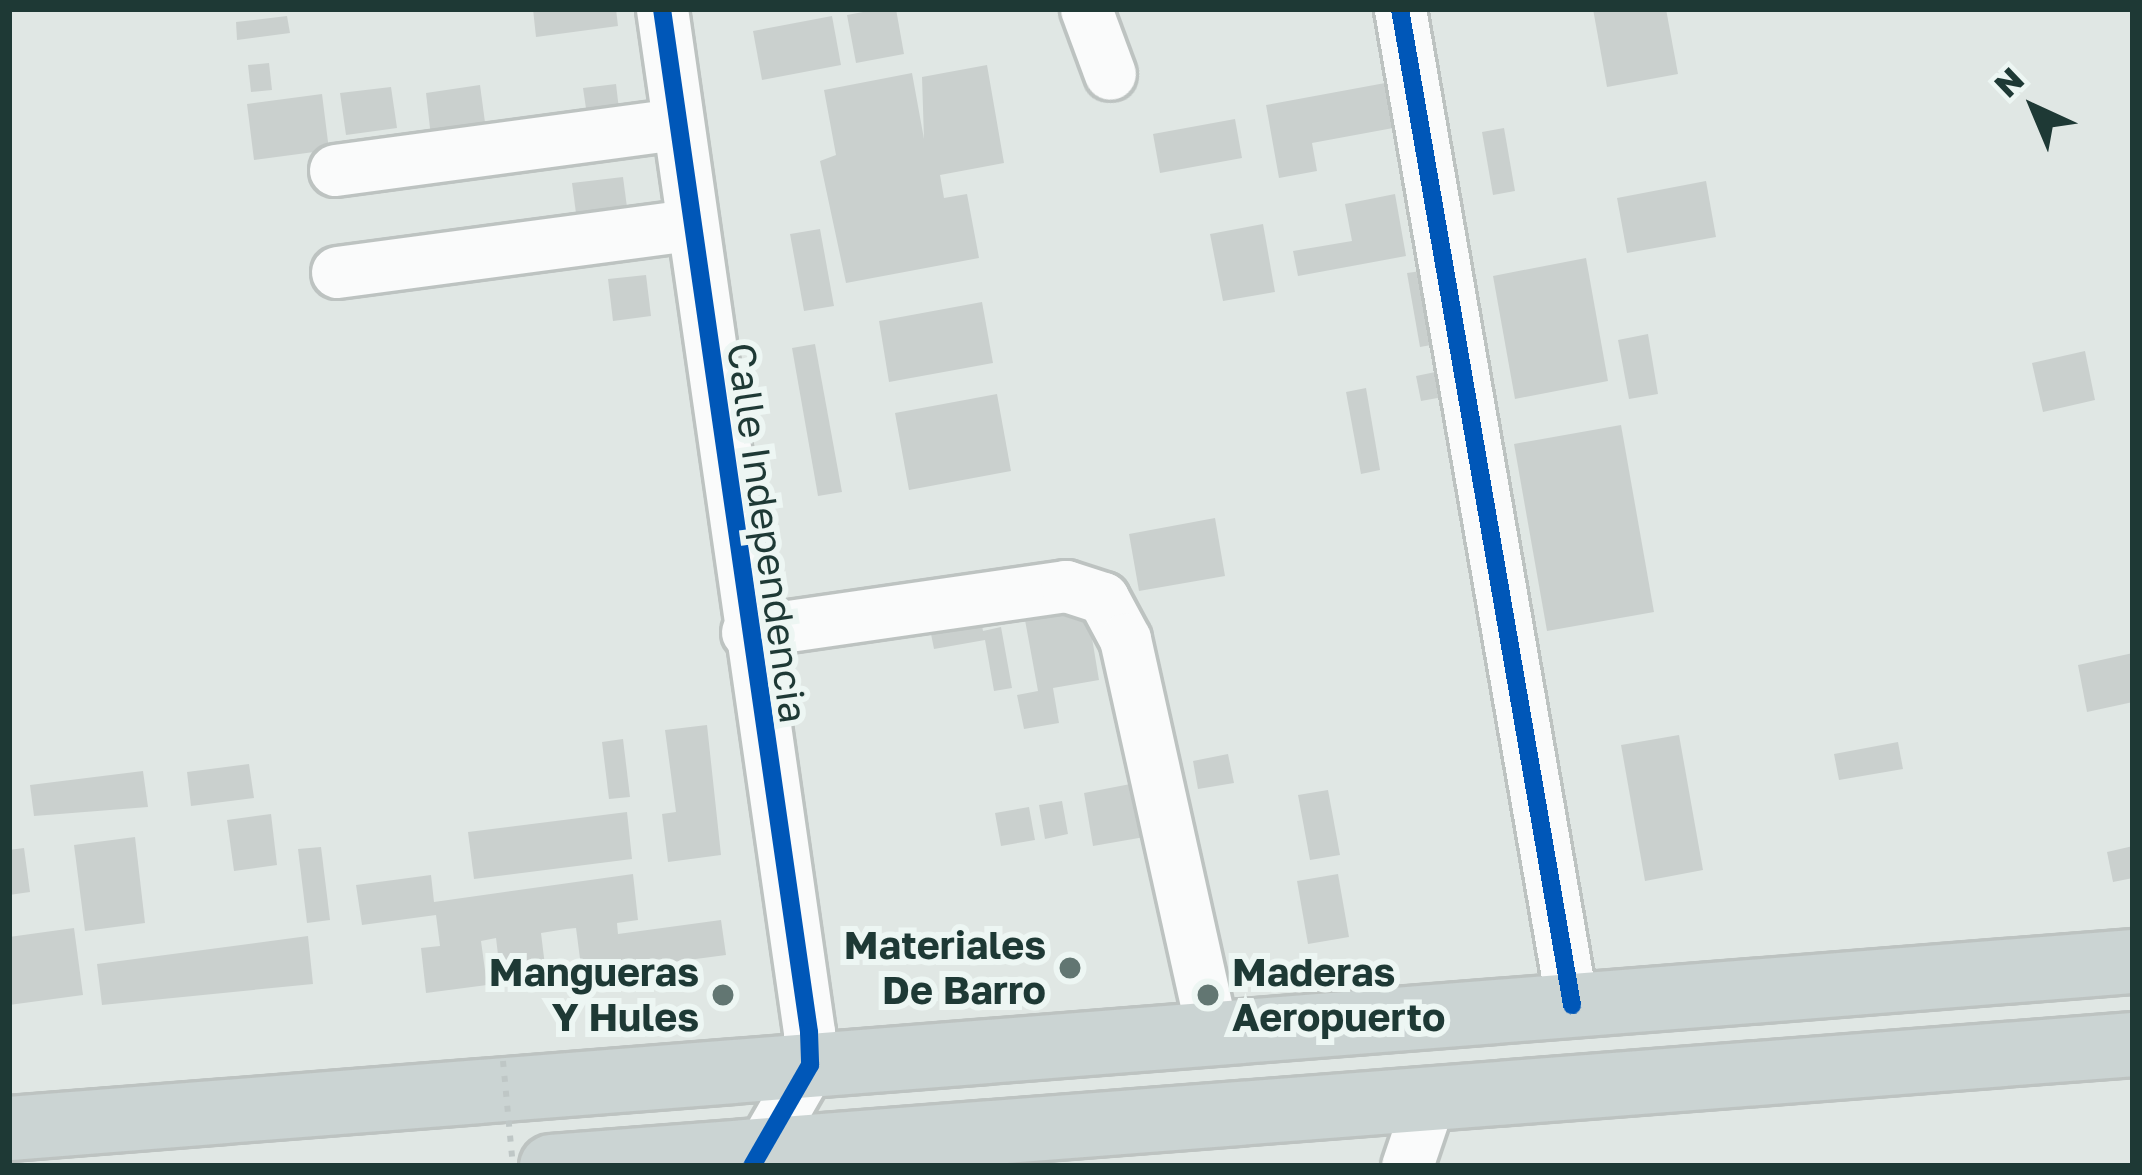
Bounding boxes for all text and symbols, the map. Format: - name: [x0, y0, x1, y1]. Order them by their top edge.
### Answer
- north arrow: [1974, 48, 2094, 168]
- text: N: [1986, 59, 2031, 104]
- street label: Calle Independencia: [717, 340, 817, 726]
- place label: Materiales De Barro: [844, 923, 1046, 1014]
- place label: Mangueras Y Hules: [489, 950, 699, 1041]
- place label: Maderas Aeropuerto: [1232, 950, 1446, 1041]
- marker: Materiales De Barro: [1057, 955, 1083, 981]
- marker: Mangueras Y Hules: [710, 982, 736, 1008]
- marker: Maderas Aeropuerto: [1195, 982, 1221, 1008]

